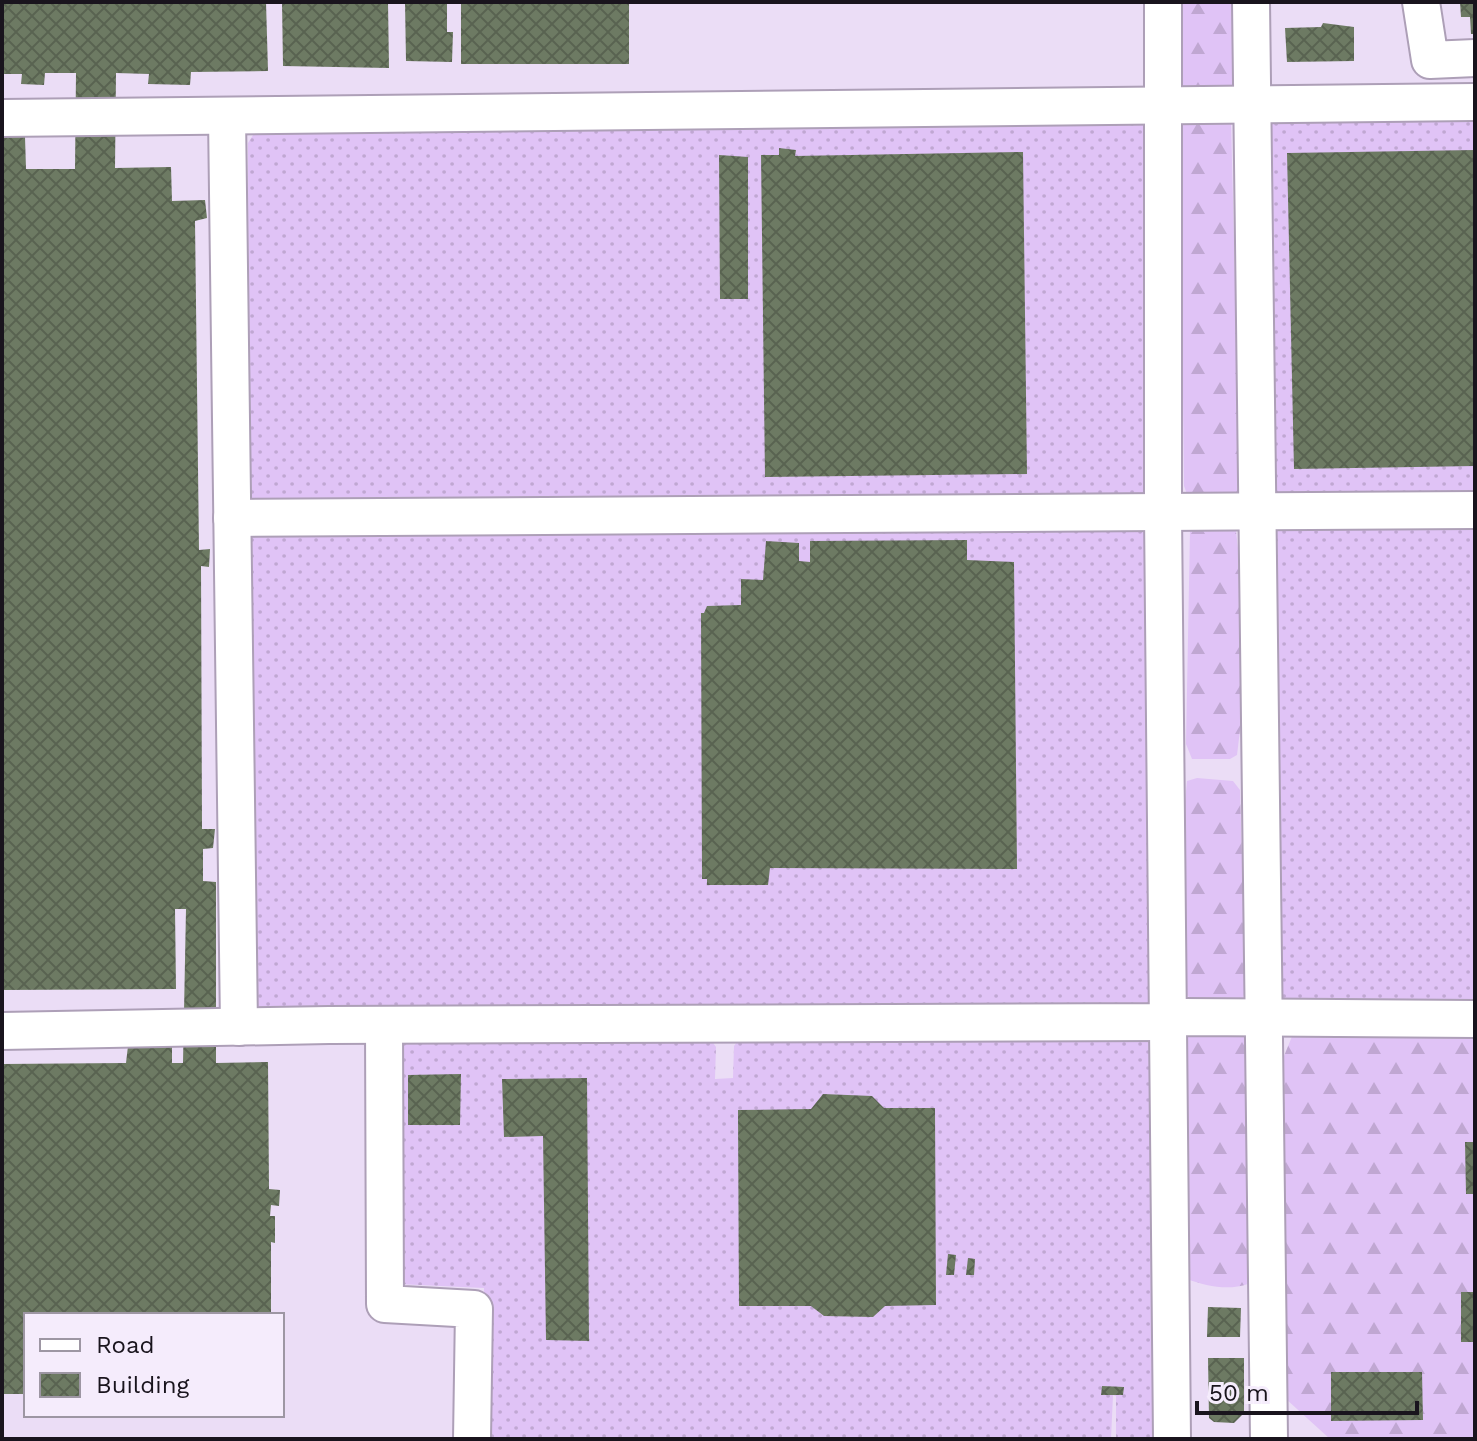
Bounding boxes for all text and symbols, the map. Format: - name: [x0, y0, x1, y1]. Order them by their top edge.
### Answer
- legend: [24, 1313, 284, 1417]
- text: Road: [96, 1331, 155, 1359]
- scale bar: [1197, 1365, 1417, 1415]
- text: Building: [96, 1371, 189, 1399]
- text: 50 m: [1209, 1379, 1269, 1407]

